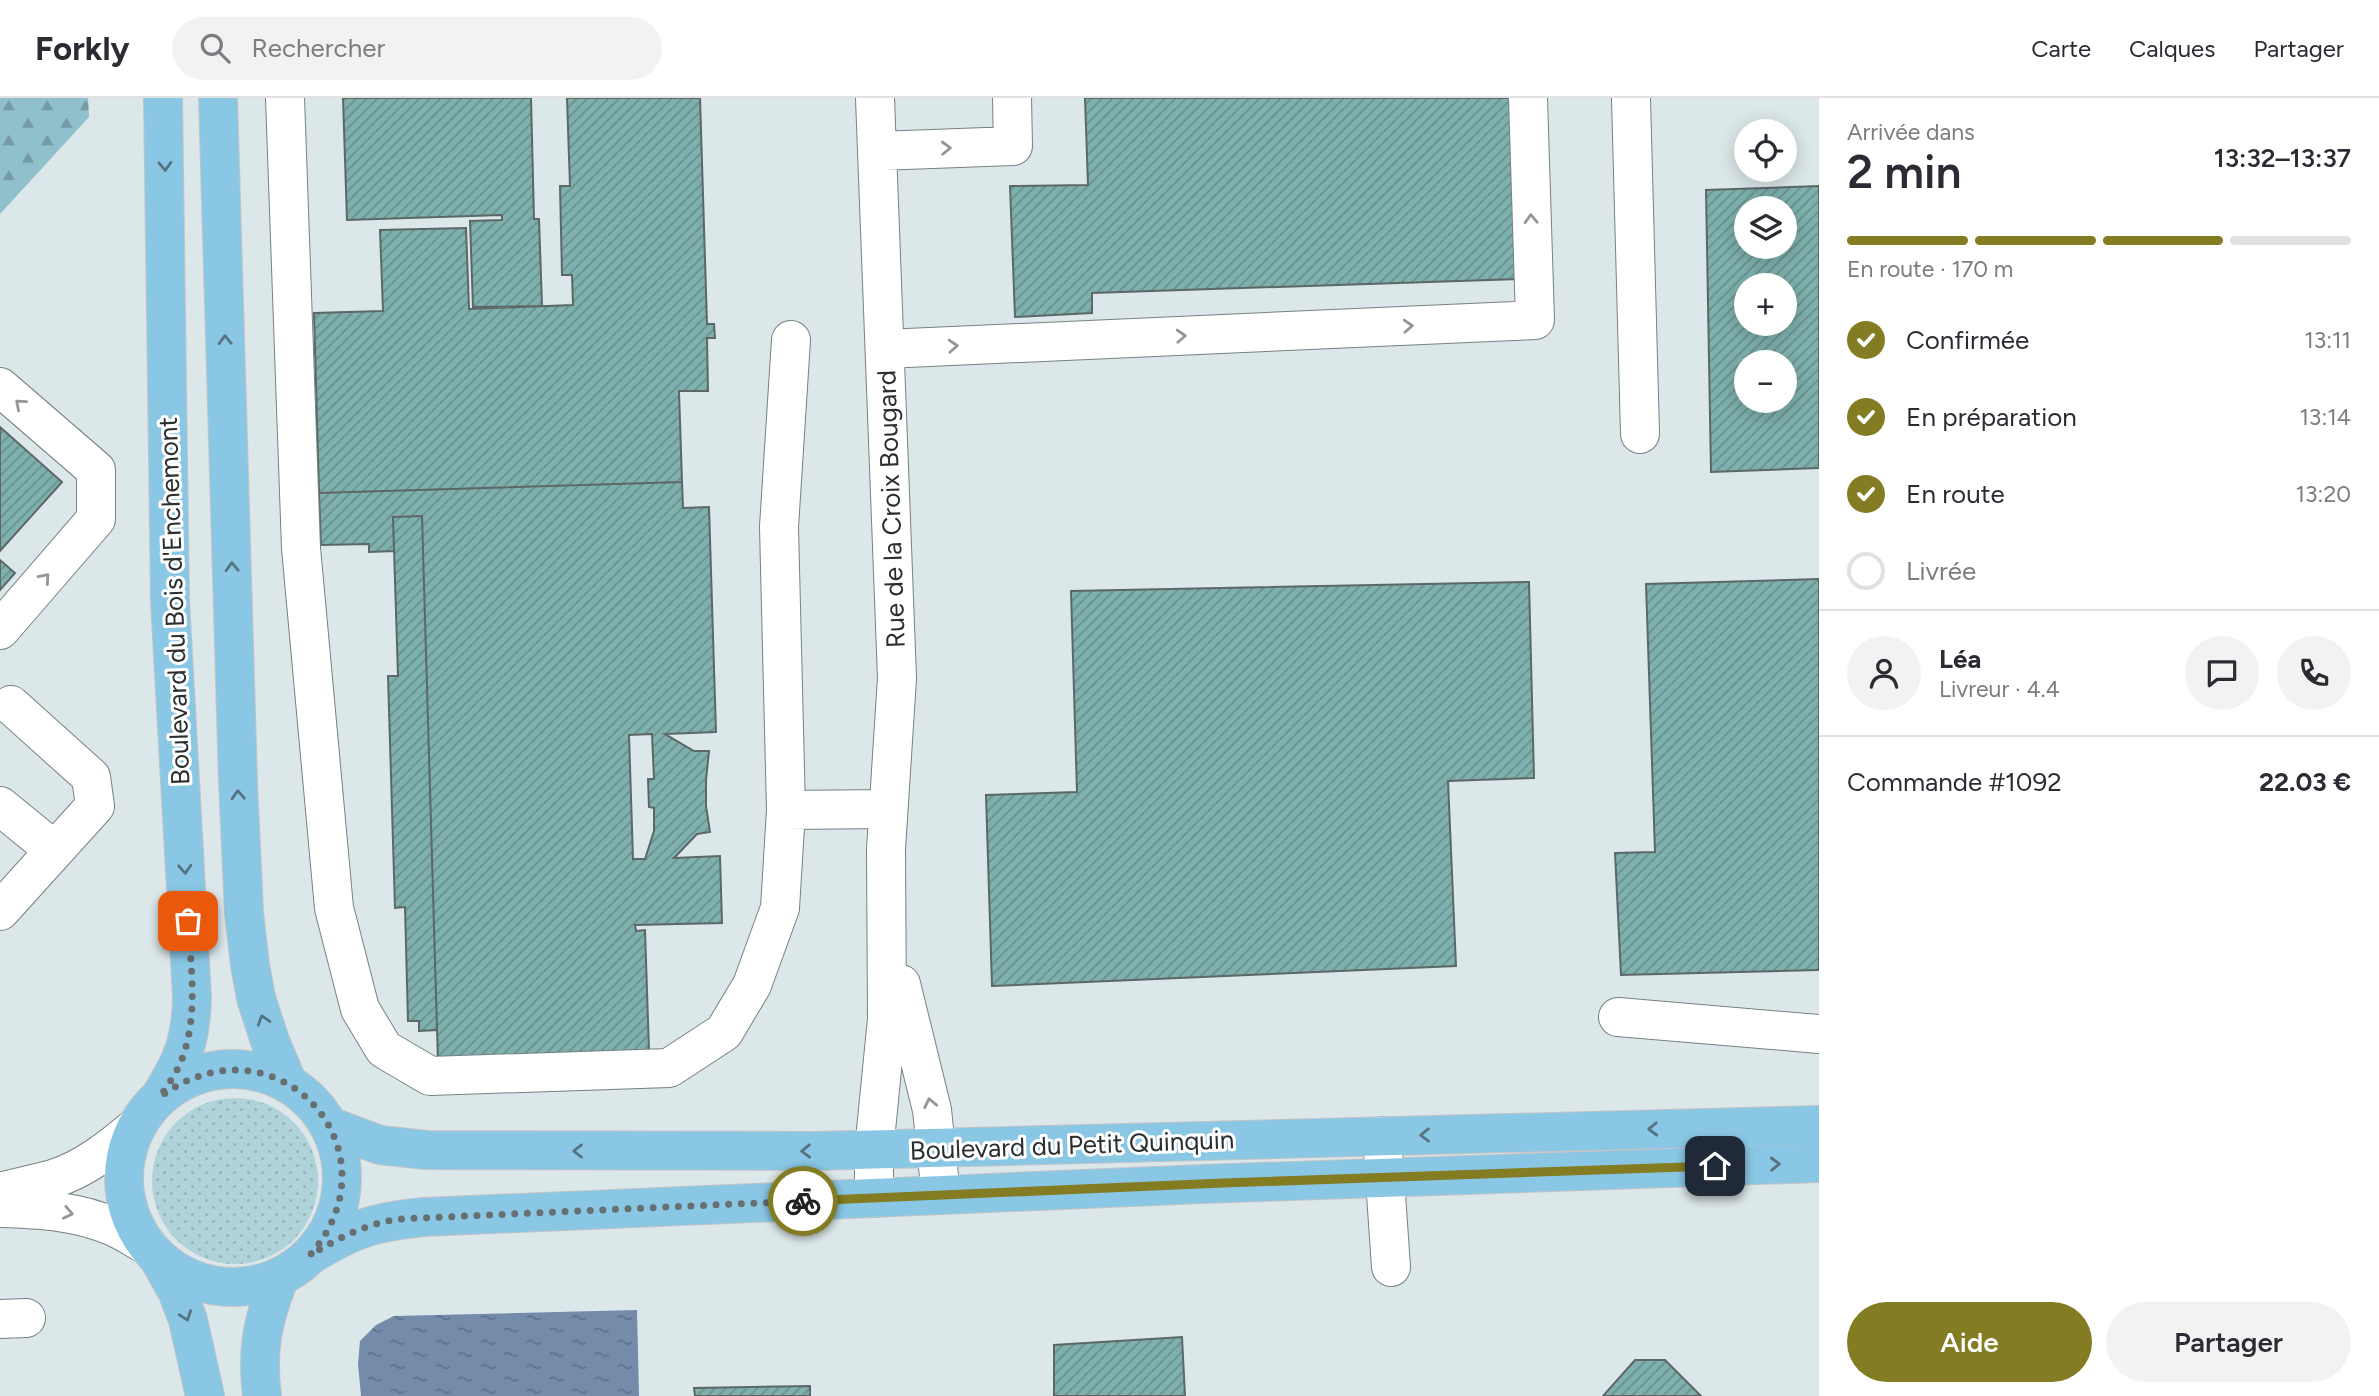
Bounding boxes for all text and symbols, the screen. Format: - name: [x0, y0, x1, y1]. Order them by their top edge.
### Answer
- search box: [172, 17, 662, 80]
- text: Forkly: [35, 29, 130, 68]
- icon: search: [196, 29, 234, 67]
- text: Rechercher: [252, 32, 385, 64]
- text: Carte: [2031, 34, 2091, 63]
- text: Calques: [2129, 34, 2215, 63]
- text: Partager: [2253, 34, 2344, 63]
- text: Arrivée dans: [1847, 118, 1975, 146]
- map controls: [1734, 119, 1797, 413]
- button: locate: [1734, 119, 1797, 182]
- one-way arrow: [940, 141, 951, 156]
- text: 13:32–13:37: [2214, 142, 2351, 174]
- text: 2 min: [1847, 144, 1962, 200]
- one-way arrow: [157, 161, 173, 172]
- button: layers: [1734, 196, 1797, 259]
- one-way arrow: [1524, 214, 1539, 225]
- text: En route · 170 m: [1847, 255, 2013, 283]
- button: +: [1734, 273, 1797, 336]
- one-way arrow: [1403, 318, 1414, 333]
- icon: check: [1847, 321, 1885, 359]
- text: Confirmée: [1906, 324, 2029, 356]
- text: 13:11: [2304, 326, 2351, 354]
- one-way arrow: [1176, 328, 1187, 343]
- one-way arrow: [218, 334, 233, 345]
- one-way arrow: [948, 339, 959, 354]
- button: −: [1734, 350, 1797, 413]
- street label: Rue de la Croix Bougard: [870, 369, 912, 649]
- icon: check: [1847, 398, 1885, 436]
- one-way arrow: [15, 400, 28, 412]
- text: En préparation: [1906, 401, 2077, 433]
- text: 13:14: [2299, 403, 2351, 431]
- street label: Boulevard du Bois d'Enchemont: [152, 416, 196, 786]
- icon: check: [1847, 475, 1885, 513]
- text: En route: [1906, 478, 2005, 510]
- text: 13:20: [2296, 480, 2351, 508]
- text: Livrée: [1906, 555, 1976, 587]
- one-way arrow: [224, 562, 240, 572]
- one-way arrow: [37, 573, 49, 586]
- button: person: [1847, 636, 1921, 710]
- button: chat: [2185, 636, 2259, 710]
- button: phone: [2277, 636, 2351, 710]
- text: Léa: [1939, 643, 1981, 675]
- text: Livreur · 4.4: [1939, 675, 2060, 703]
- text: Commande #1092: [1847, 766, 2062, 798]
- text: 22.03 €: [2259, 766, 2351, 798]
- one-way arrow: [231, 789, 246, 800]
- one-way arrow: [177, 864, 192, 875]
- pin: [158, 891, 218, 951]
- icon: bag: [169, 902, 207, 940]
- one-way arrow: [257, 1015, 272, 1027]
- one-way arrow: [924, 1097, 939, 1109]
- one-way arrow: [1647, 1122, 1658, 1137]
- street label: Boulevard du Petit Quinquin: [909, 1123, 1235, 1167]
- one-way arrow: [1420, 1128, 1431, 1143]
- pin: [1685, 1136, 1745, 1196]
- one-way arrow: [572, 1143, 583, 1159]
- one-way arrow: [800, 1143, 810, 1159]
- icon: home: [1696, 1147, 1734, 1185]
- one-way arrow: [1770, 1157, 1781, 1172]
- courier: [768, 1166, 838, 1236]
- icon: bike: [784, 1182, 822, 1220]
- one-way arrow: [62, 1205, 74, 1220]
- button: Aide: [1847, 1302, 2092, 1382]
- button: Partager: [2106, 1302, 2351, 1382]
- one-way arrow: [178, 1310, 193, 1322]

